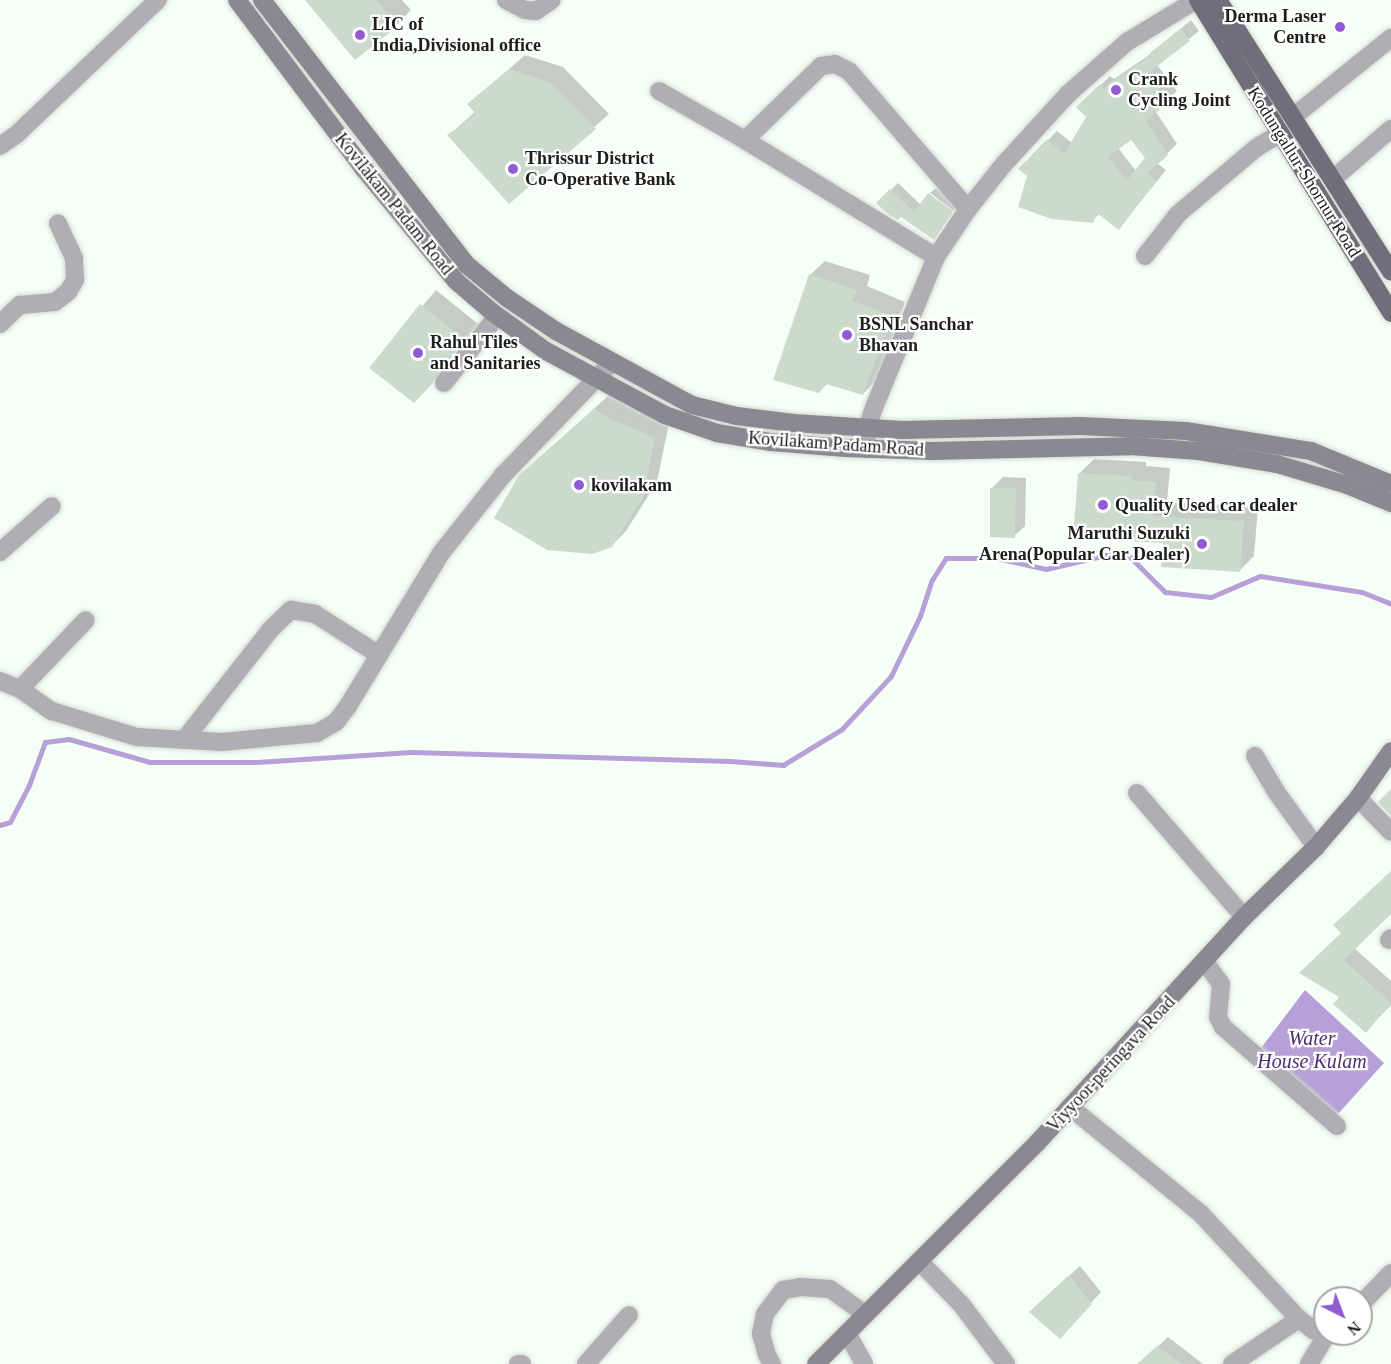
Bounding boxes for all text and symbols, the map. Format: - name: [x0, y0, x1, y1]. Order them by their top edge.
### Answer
- place label: Derma Laser Centre: [1225, 6, 1326, 48]
- place label: LIC of India,Divisional office: [372, 14, 541, 57]
- marker: Derma Laser Centre: [1331, 18, 1349, 36]
- marker: LIC of India,Divisional office: [353, 28, 367, 42]
- place label: Crank Cycling Joint: [1128, 69, 1231, 112]
- marker: Crank Cycling Joint: [1109, 83, 1123, 97]
- street label: Kodungallur-Shornur Road: [1243, 83, 1365, 261]
- street label: Kovilakam Padam Road: [330, 129, 458, 279]
- place label: Thrissur District Co-Operative Bank: [525, 148, 675, 190]
- marker: Thrissur District Co-Operative Bank: [506, 162, 520, 176]
- place label: BSNL Sanchar Bhavan: [859, 314, 975, 356]
- marker: BSNL Sanchar Bhavan: [840, 328, 854, 342]
- place label: Rahul Tiles and Sanitaries: [430, 332, 541, 374]
- marker: Rahul Tiles and Sanitaries: [411, 346, 425, 360]
- street label: Kovilakam Padam Road: [747, 427, 925, 461]
- place label: kovilakam: [591, 474, 672, 496]
- marker: kovilakam: [572, 478, 586, 492]
- place label: Quality Used car dealer: [1115, 494, 1297, 516]
- marker: Quality Used car dealer: [1096, 498, 1110, 512]
- place label: Maruthi Suzuki Arena(Popular Car Dealer): [978, 523, 1190, 566]
- marker: Maruthi Suzuki Arena(Popular Car Dealer): [1195, 537, 1209, 551]
- street label: Viyyoor-peringava Road: [1042, 992, 1180, 1136]
- water label: Water House Kulam: [1257, 1026, 1367, 1073]
- north arrow: [1313, 1286, 1373, 1346]
- text: N: [1344, 1318, 1364, 1338]

